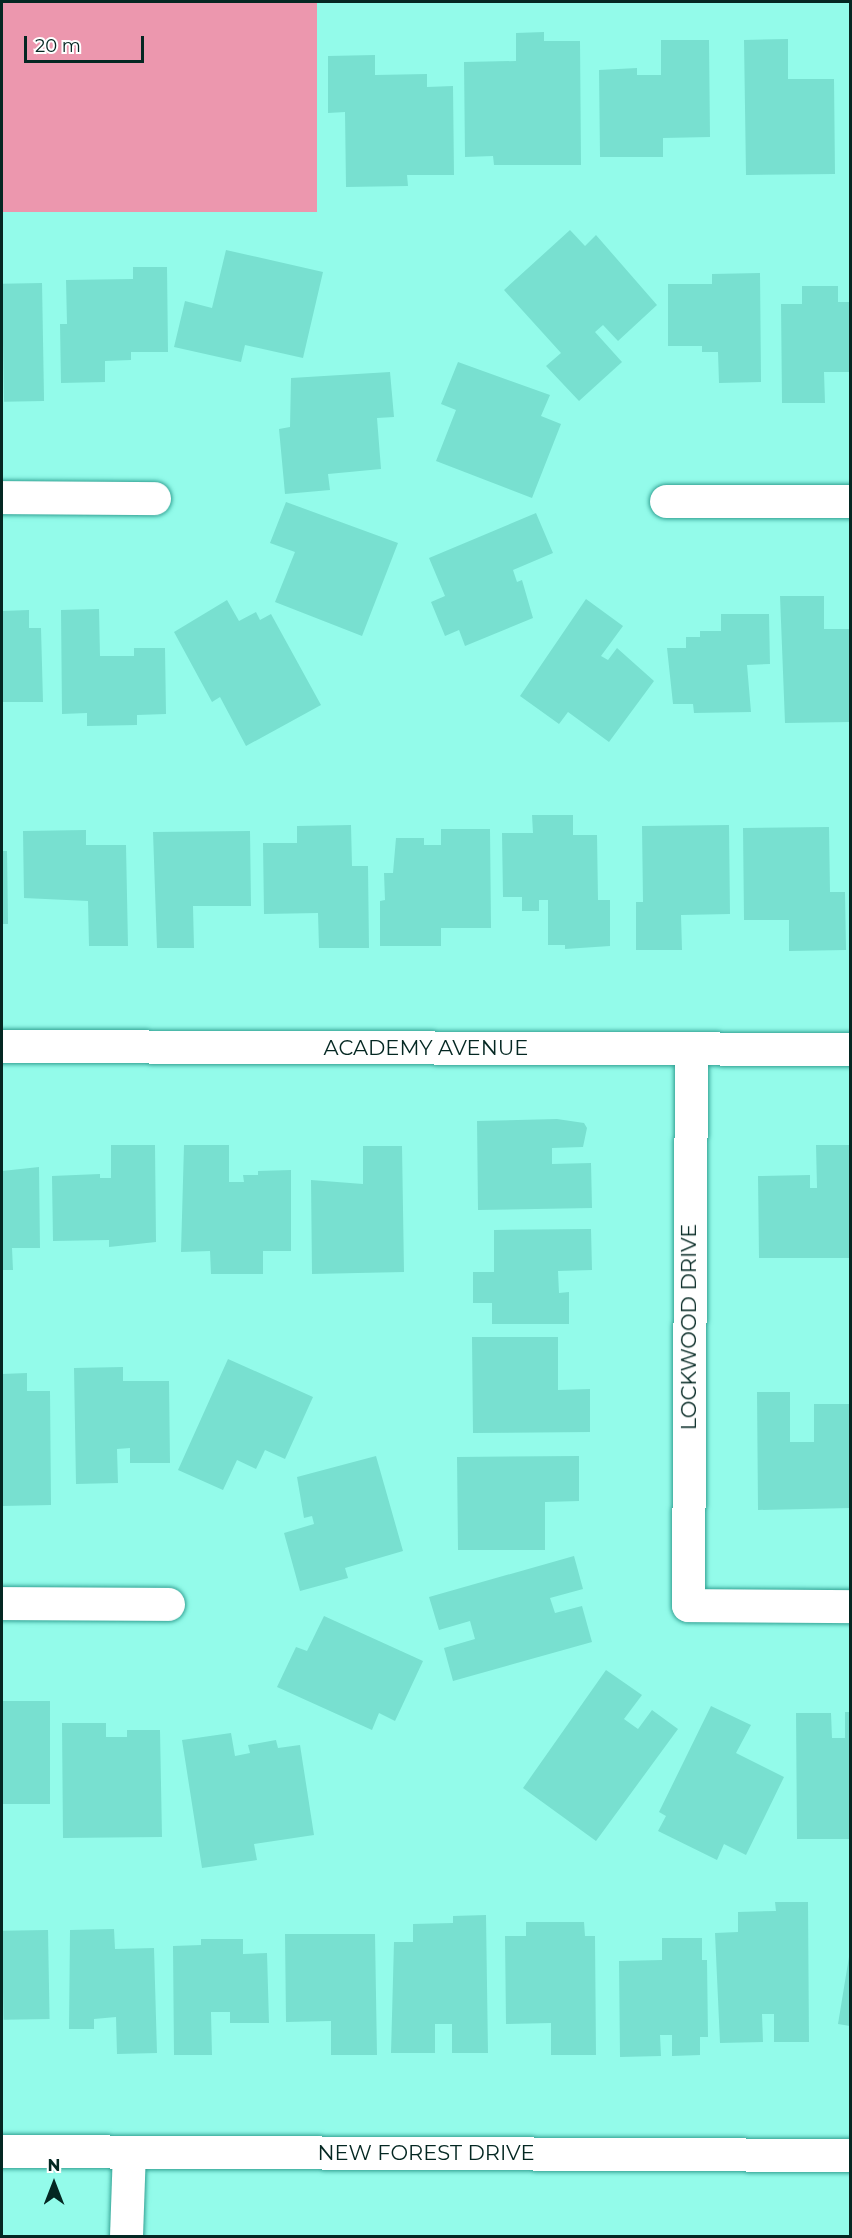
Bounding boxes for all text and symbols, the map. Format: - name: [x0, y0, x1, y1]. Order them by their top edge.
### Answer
- scale bar: [27, 24, 147, 62]
- text: 20 m: [35, 35, 81, 57]
- street label: ACADEMY AVENUE: [324, 1035, 528, 1061]
- street label: LOCKWOOD DRIVE: [676, 1224, 702, 1430]
- street label: NEW FOREST DRIVE: [318, 2140, 534, 2166]
- north arrow: [24, 2154, 84, 2214]
- text: N: [48, 2156, 60, 2175]

